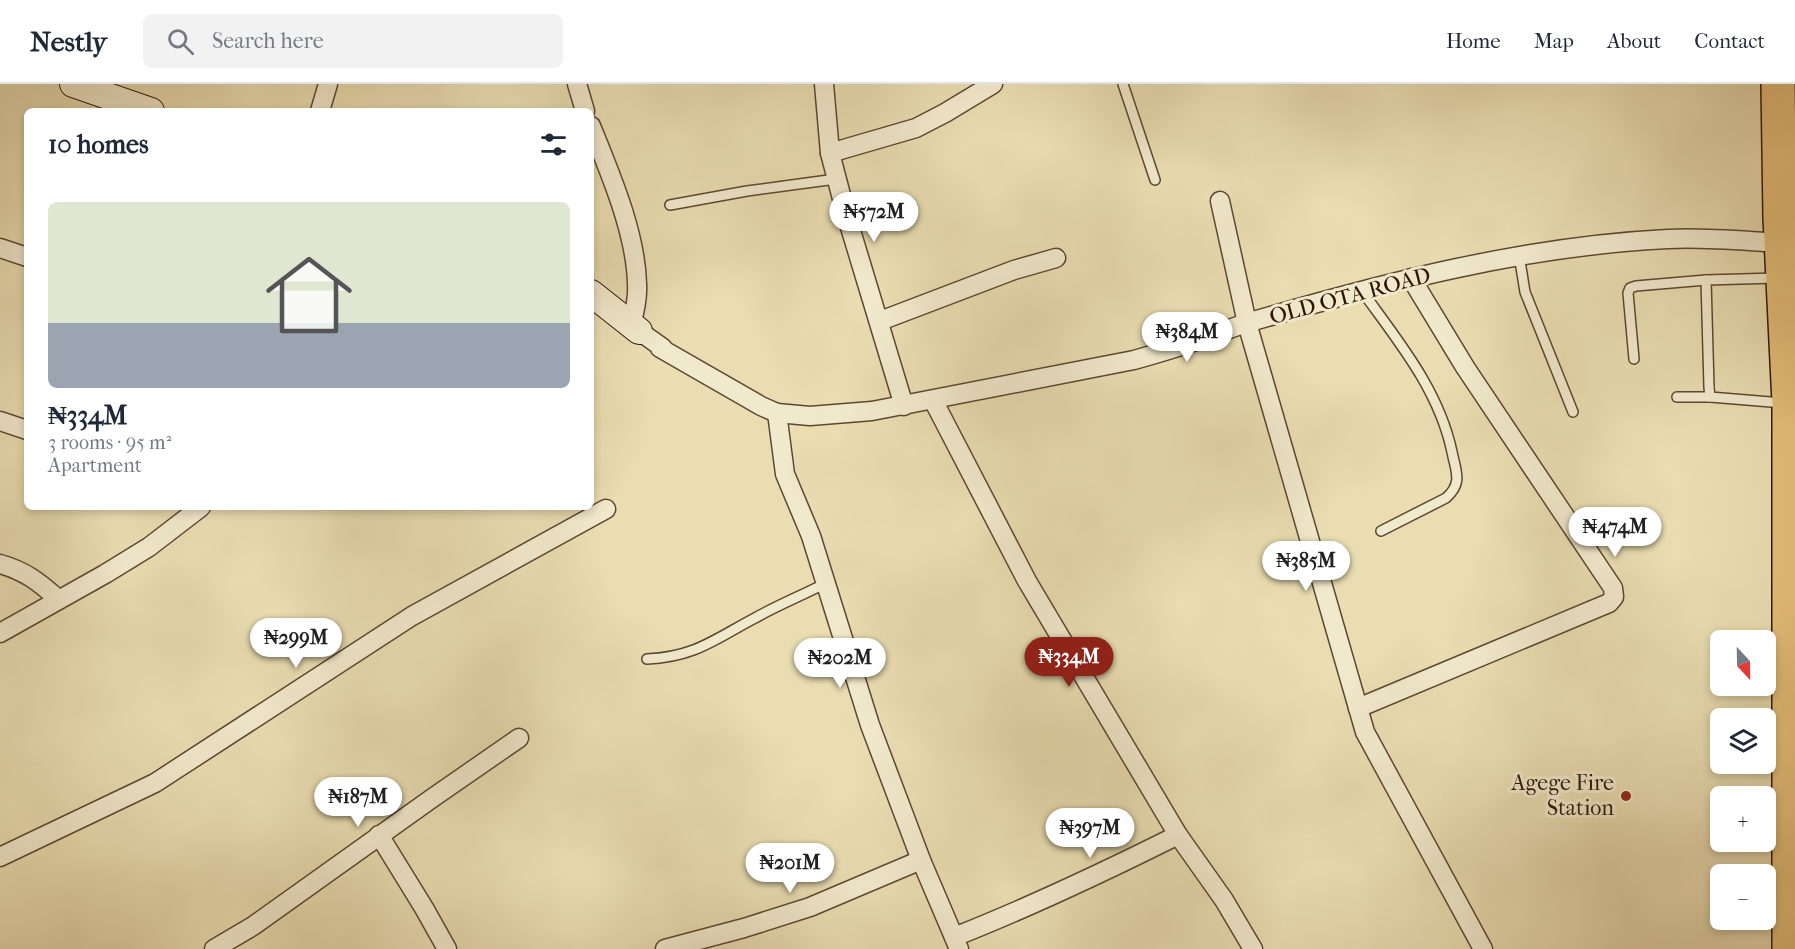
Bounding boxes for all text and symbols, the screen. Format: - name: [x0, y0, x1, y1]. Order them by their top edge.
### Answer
- search box: [143, 14, 563, 68]
- text: Nestly: [30, 25, 107, 58]
- icon: search: [164, 25, 197, 58]
- text: Search here: [212, 28, 324, 54]
- text: Home: [1446, 29, 1501, 53]
- text: Map: [1534, 29, 1574, 53]
- text: About: [1607, 29, 1661, 53]
- text: Contact: [1694, 29, 1765, 53]
- icon: filters: [537, 128, 570, 161]
- text: 10 homes: [48, 129, 149, 160]
- pin: ₦572M: [832, 192, 916, 243]
- text: ₦572M: [843, 200, 905, 223]
- icon: home: [255, 241, 363, 349]
- street label: OLD OTA ROAD: [1266, 262, 1434, 330]
- pin: ₦384M: [1145, 312, 1229, 363]
- text: ₦384M: [1156, 320, 1218, 343]
- text: ₦334M: [48, 400, 127, 431]
- text: 3 rooms · 95 m²: [48, 431, 171, 454]
- text: Apartment: [48, 454, 142, 477]
- pin: ₦474M: [1573, 507, 1657, 558]
- text: ₦474M: [1583, 515, 1647, 538]
- pin: ₦385M: [1264, 541, 1348, 592]
- text: ₦385M: [1276, 549, 1336, 572]
- pin: ₦299M: [254, 618, 338, 669]
- text: ₦299M: [264, 626, 328, 649]
- north arrow: [1710, 630, 1776, 696]
- map controls: [1710, 630, 1776, 930]
- pin: ₦334M: [1027, 637, 1111, 688]
- pin: ₦202M: [798, 638, 882, 689]
- text: ₦334M: [1039, 645, 1099, 668]
- text: ₦202M: [808, 646, 872, 669]
- button: layers: [1710, 708, 1776, 774]
- place label: Agege Fire Station: [1510, 770, 1614, 821]
- pin: ₦187M: [316, 777, 400, 828]
- text: ₦187M: [328, 785, 388, 808]
- button: +: [1710, 786, 1776, 852]
- marker: Agege Fire Station: [1619, 789, 1633, 803]
- pin: ₦397M: [1048, 808, 1132, 859]
- text: ₦397M: [1059, 816, 1121, 839]
- pin: ₦201M: [748, 843, 832, 894]
- text: ₦201M: [759, 851, 821, 874]
- button: −: [1710, 864, 1776, 930]

